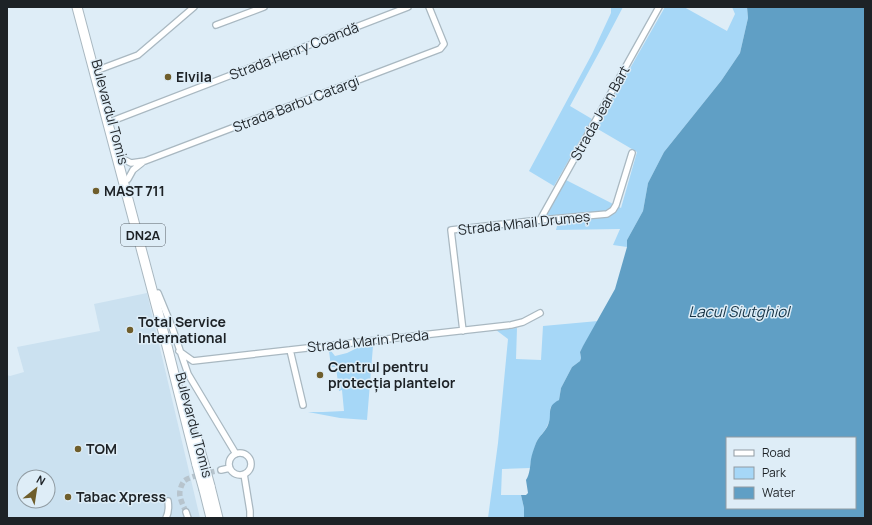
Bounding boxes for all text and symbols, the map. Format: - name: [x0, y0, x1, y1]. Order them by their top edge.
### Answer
- street label: Strada Henry Coandă: [226, 17, 361, 84]
- street label: Bulevardul Tomis: [87, 57, 134, 167]
- street label: Strada Jean Bart: [566, 61, 634, 164]
- place label: Elvila: [176, 67, 212, 86]
- street label: Strada Barbu Catargi: [230, 71, 362, 136]
- marker: Elvila: [163, 72, 173, 82]
- place label: MAST 711: [104, 181, 165, 200]
- marker: MAST 711: [91, 186, 101, 196]
- street label: Strada Mhail Drumeș: [457, 206, 591, 239]
- road number: DN2A: [121, 224, 165, 246]
- water label: Lacul Siutghiol: [688, 301, 792, 322]
- place label: Total Service International: [138, 312, 227, 347]
- marker: Total Service International: [125, 325, 135, 335]
- street label: Strada Marin Preda: [306, 325, 430, 356]
- place label: Centrul pentru protecția plantelor: [328, 357, 456, 393]
- street label: Bulevardul Tomis: [171, 370, 218, 480]
- marker: Centrul pentru protecția plantelor: [315, 370, 325, 380]
- legend: [726, 437, 856, 509]
- place label: TOM: [86, 439, 117, 458]
- marker: TOM: [73, 444, 83, 454]
- text: Road: [762, 444, 790, 461]
- text: Park: [762, 464, 787, 481]
- north arrow: [16, 469, 56, 509]
- text: N: [34, 471, 49, 488]
- text: Water: [762, 484, 796, 501]
- place label: Tabac Xpress: [76, 487, 166, 506]
- marker: Tabac Xpress: [63, 492, 73, 502]

